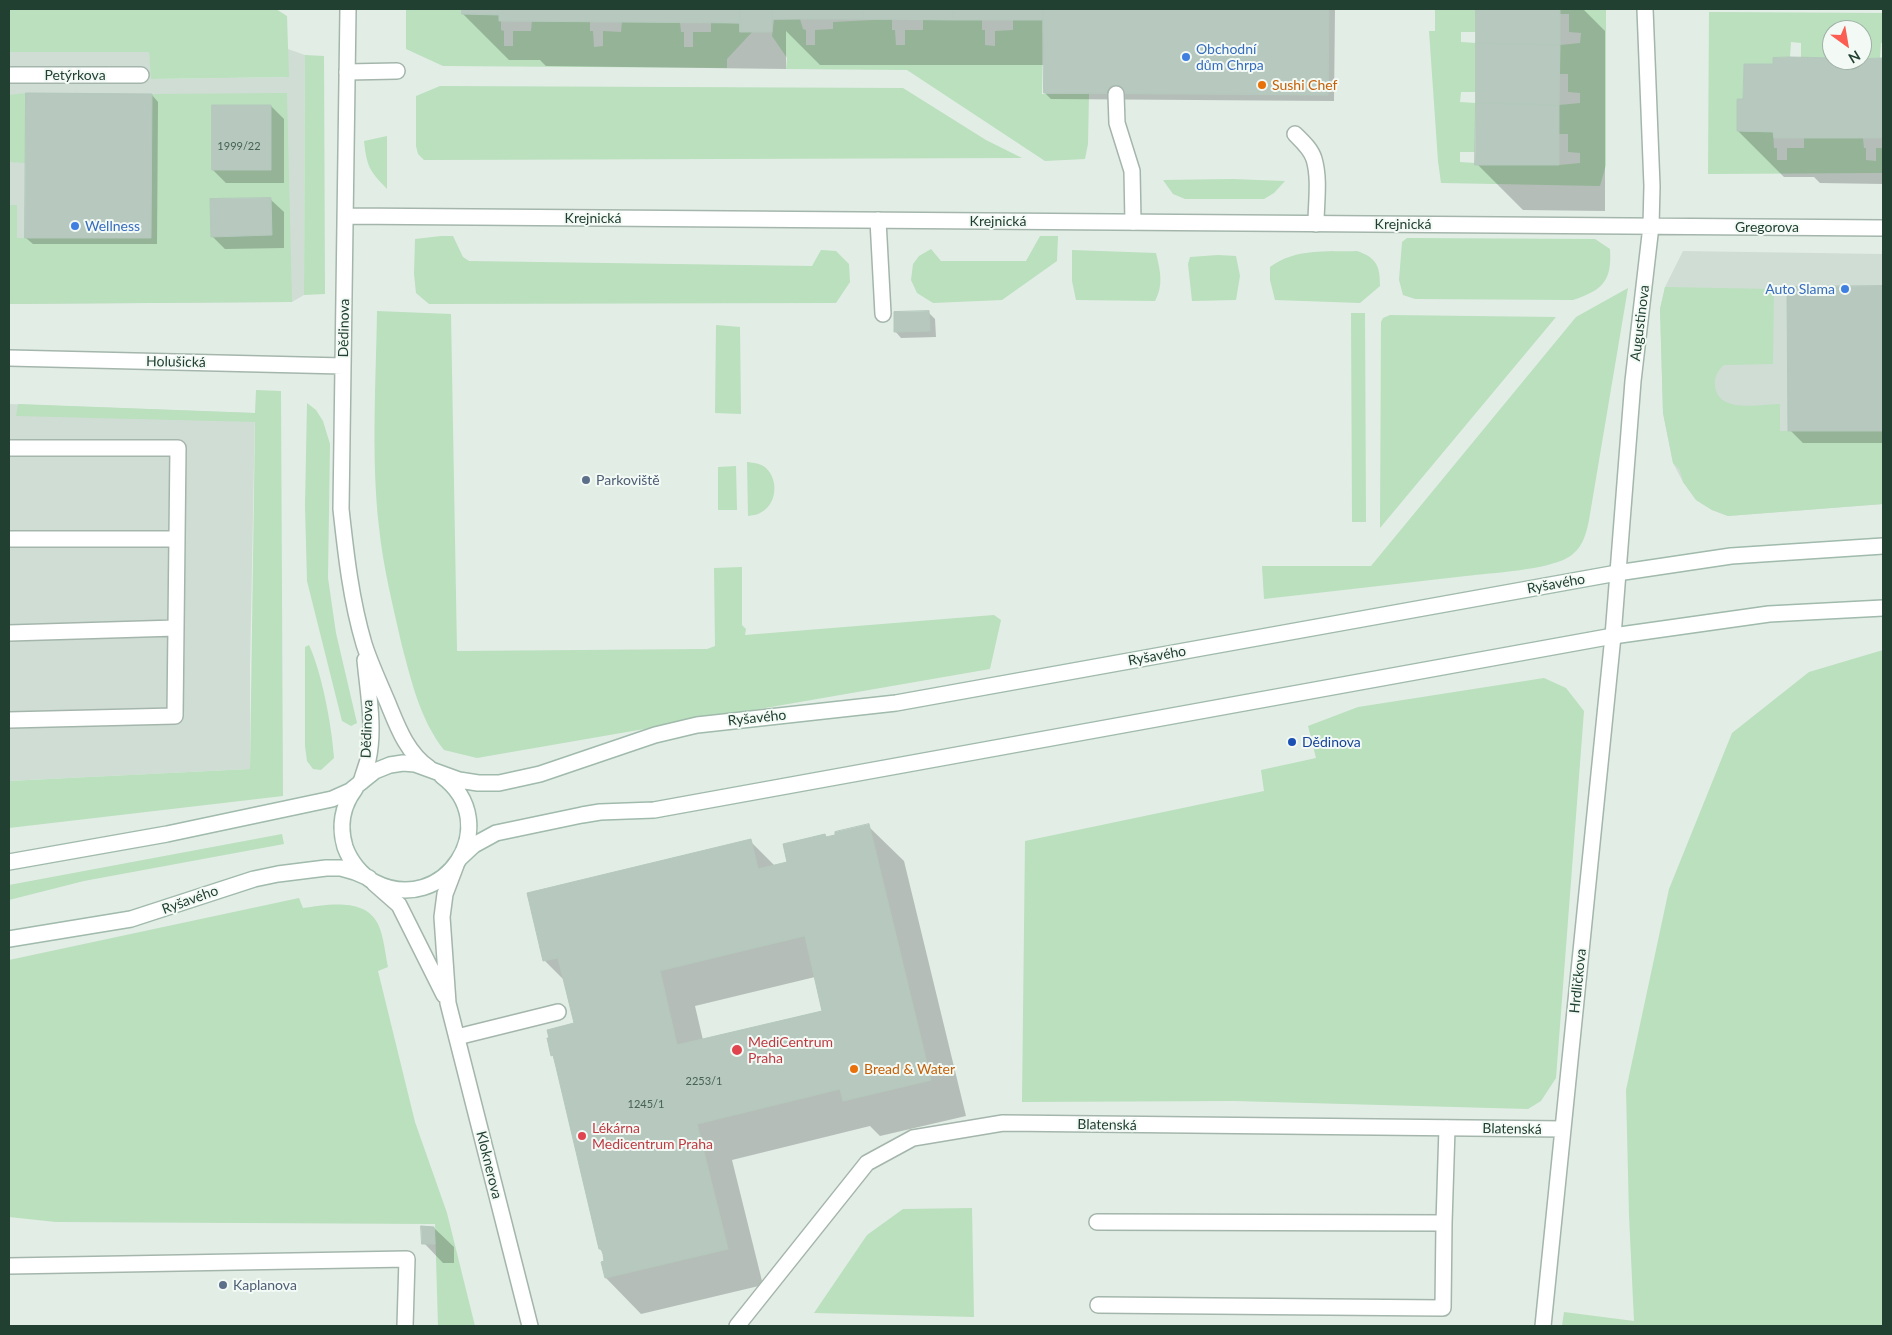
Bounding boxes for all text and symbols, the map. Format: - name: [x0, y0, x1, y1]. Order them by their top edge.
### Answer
- north arrow: [1822, 20, 1872, 70]
- place label: Obchodní dům Chrpa: [1196, 41, 1264, 74]
- text: N: [1846, 47, 1864, 67]
- marker: Obchodní dům Chrpa: [1180, 51, 1192, 63]
- street label: Petýrkova: [44, 67, 106, 83]
- place label: Sushi Chef: [1272, 77, 1337, 93]
- marker: Sushi Chef: [1256, 79, 1268, 91]
- house number: 1999/22: [217, 139, 261, 153]
- street label: Krejnická: [565, 210, 621, 226]
- street label: Krejnická: [970, 213, 1026, 229]
- street label: Krejnická: [1375, 216, 1431, 232]
- place label: Wellness: [85, 218, 140, 234]
- street label: Gregorova: [1735, 219, 1799, 235]
- marker: Wellness: [69, 220, 81, 232]
- place label: Auto Slama: [1765, 281, 1835, 297]
- marker: Auto Slama: [1839, 283, 1851, 295]
- street label: Augustinova: [1627, 284, 1653, 362]
- street label: Dědinova: [335, 298, 353, 358]
- street label: Holušická: [146, 353, 206, 371]
- place label: Parkoviště: [596, 472, 660, 488]
- marker: Parkoviště: [580, 474, 592, 486]
- street label: Ryšavého: [1526, 571, 1586, 597]
- street label: Ryšavého: [1127, 643, 1187, 669]
- street label: Dědinova: [358, 699, 376, 759]
- street label: Ryšavého: [727, 707, 787, 729]
- place label: Dědinova: [1302, 734, 1361, 750]
- marker: Dědinova: [1286, 736, 1298, 748]
- street label: Ryšavého: [160, 882, 220, 918]
- street label: Hrdličkova: [1566, 948, 1590, 1014]
- place label: MediCentrum Praha: [748, 1034, 833, 1066]
- marker: MediCentrum Praha: [730, 1043, 744, 1057]
- place label: Bread & Water: [864, 1061, 955, 1077]
- marker: Bread & Water: [848, 1063, 860, 1075]
- house number: 2253/1: [686, 1074, 722, 1088]
- house number: 1245/1: [628, 1097, 664, 1111]
- street label: Blatenská: [1077, 1116, 1137, 1134]
- place label: Lékárna Medicentrum Praha: [592, 1120, 713, 1152]
- street label: Blatenská: [1482, 1120, 1542, 1138]
- street label: Kloknerova: [472, 1129, 506, 1201]
- marker: Lékárna Medicentrum Praha: [576, 1130, 588, 1142]
- place label: Kaplanova: [233, 1277, 297, 1293]
- marker: Kaplanova: [217, 1279, 229, 1291]

